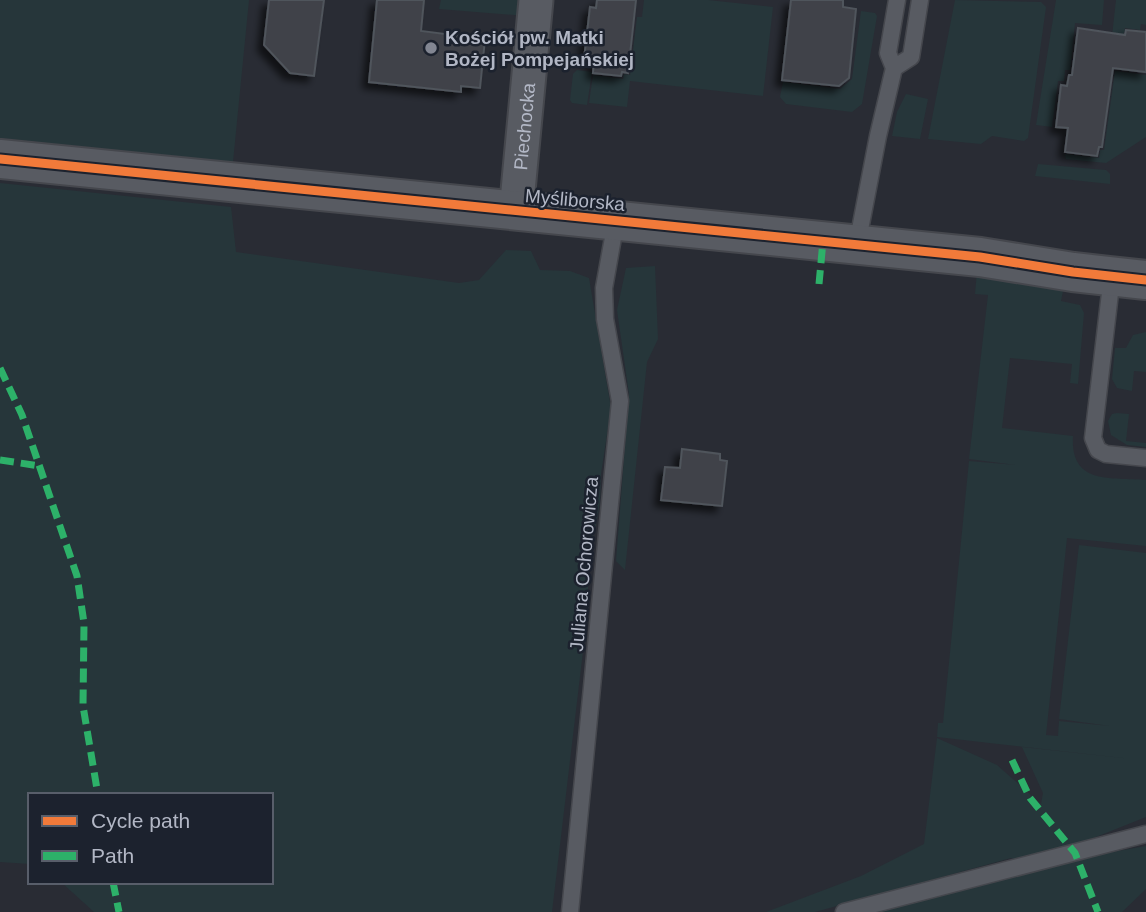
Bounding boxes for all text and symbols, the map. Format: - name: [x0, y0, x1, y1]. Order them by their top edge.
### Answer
- place label: Kościół pw. Matki Bożej Pompejańskiej: [445, 27, 634, 70]
- marker: Kościół pw. Matki Bożej Pompejańskiej: [423, 40, 439, 56]
- street label: Piechocka: [510, 81, 539, 171]
- street label: Myśliborska: [524, 185, 626, 215]
- street label: Juliana Ochorowicza: [566, 475, 602, 652]
- legend: [28, 793, 273, 884]
- text: Cycle path: [91, 809, 190, 832]
- text: Path: [91, 844, 134, 867]

